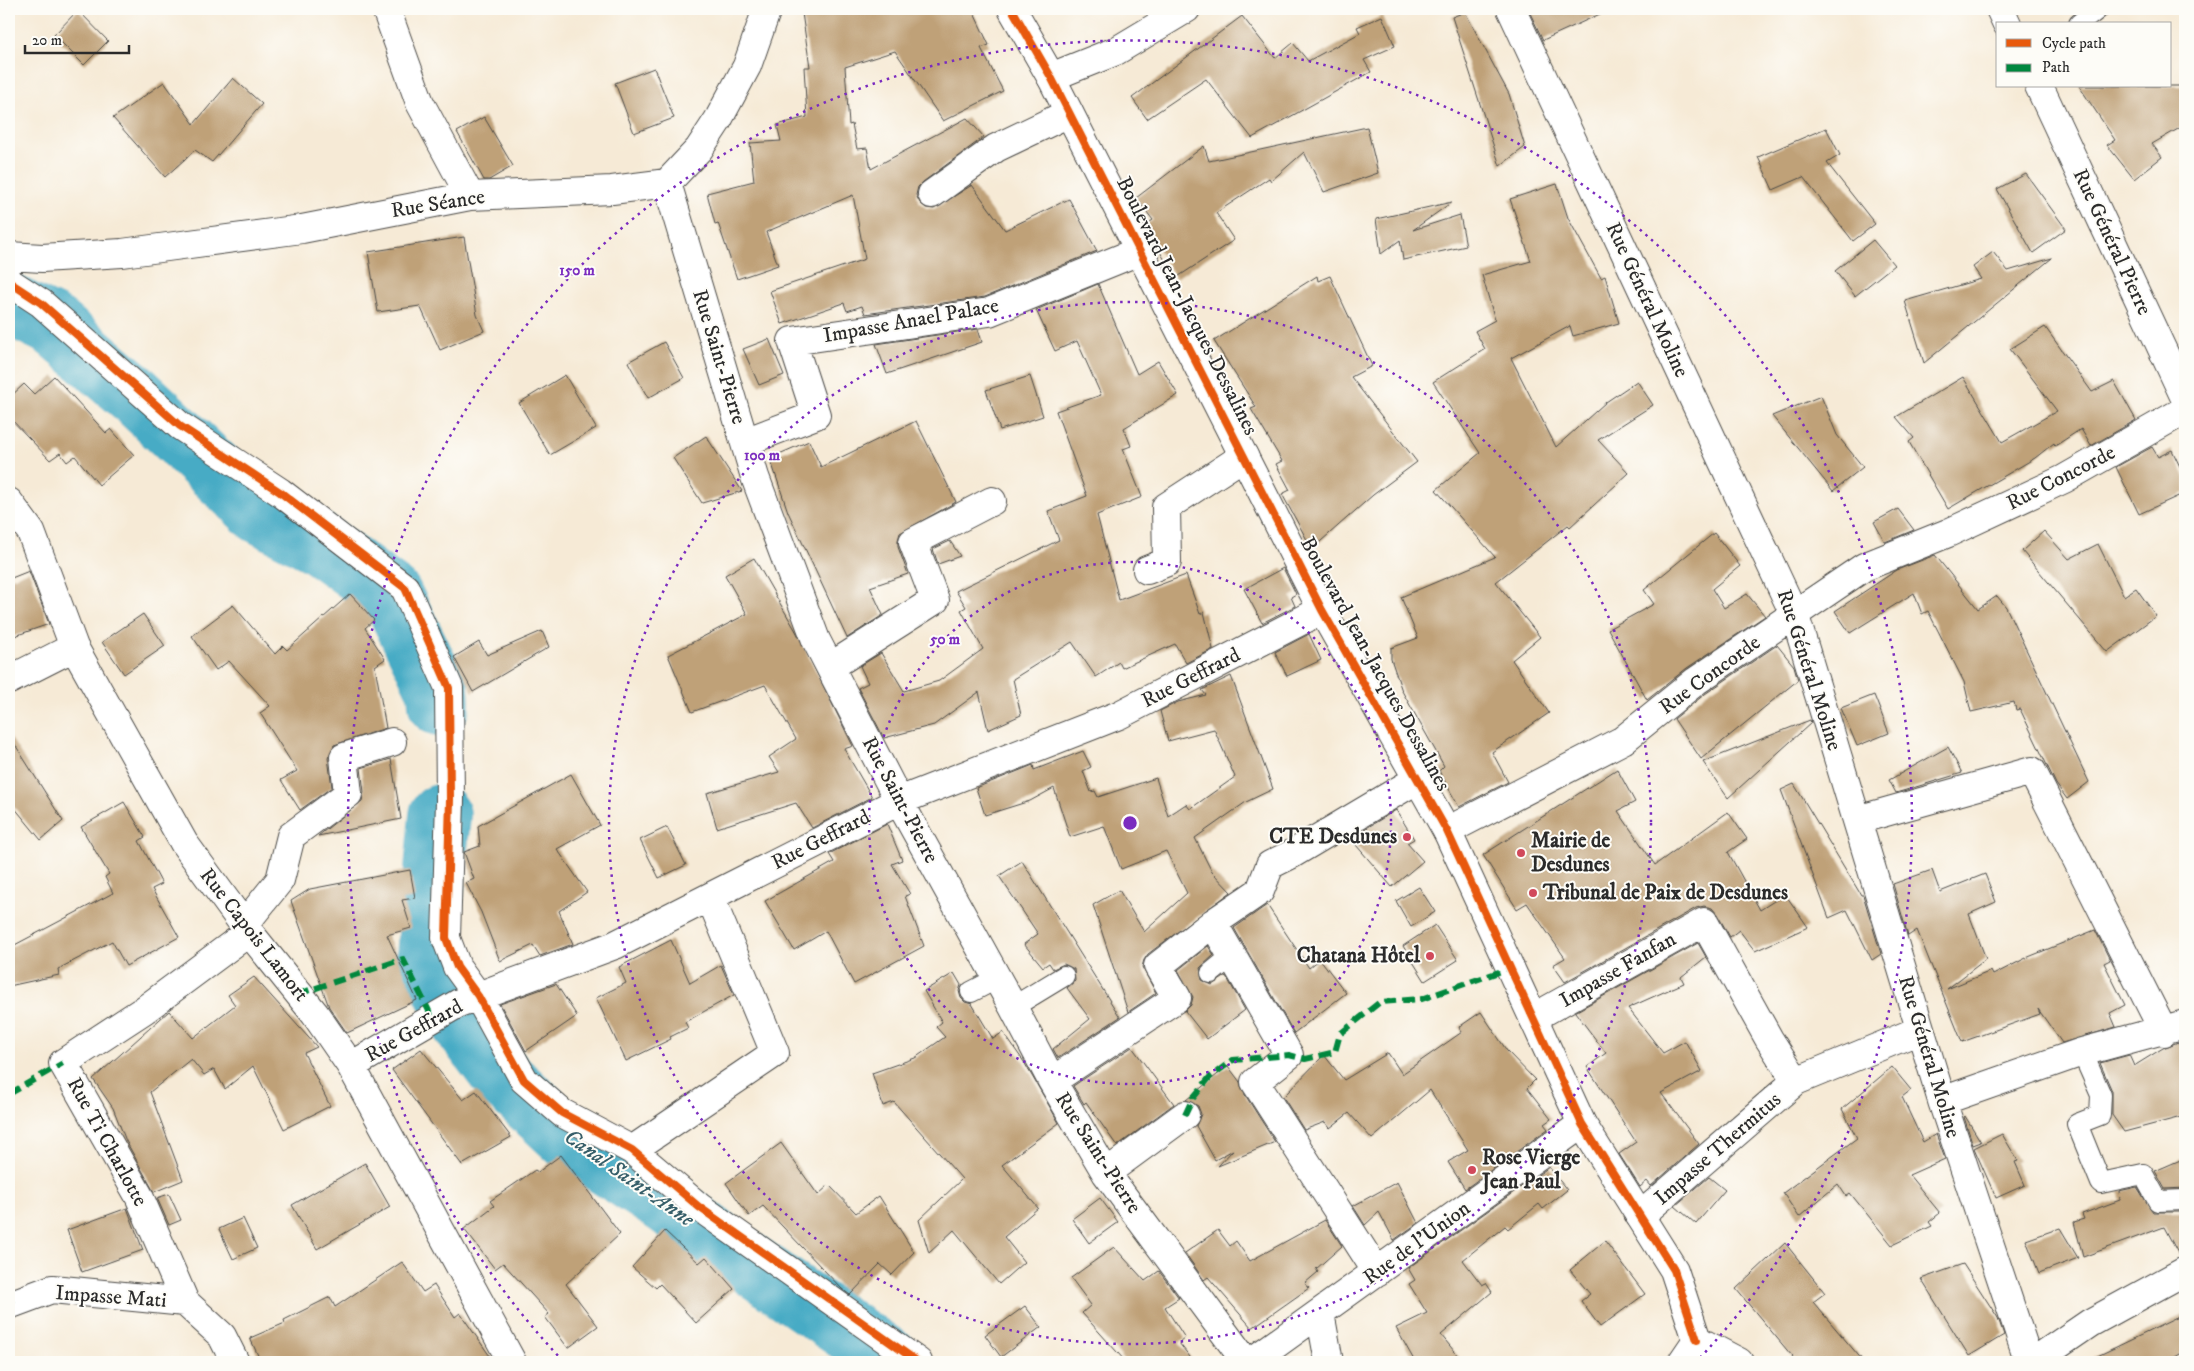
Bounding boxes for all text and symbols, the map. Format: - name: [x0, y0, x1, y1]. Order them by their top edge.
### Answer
- scale bar: [25, 22, 129, 54]
- legend: [1996, 22, 2172, 88]
- text: 20 m: [32, 31, 62, 50]
- text: Cycle path: [2042, 34, 2106, 53]
- text: Path: [2042, 58, 2070, 77]
- street label: Rue Général Pierre: [2067, 165, 2157, 320]
- street label: Boulevard Jean-Jacques Dessalines: [1110, 172, 1264, 440]
- street label: Rue Séance: [389, 184, 487, 224]
- street label: Rue Général Moline: [1600, 218, 1694, 382]
- text: 150 m: [559, 261, 595, 280]
- street label: Rue Saint-Pierre: [686, 287, 752, 428]
- street label: Impasse Anael Palace: [821, 293, 1001, 349]
- street label: Rue Concorde: [2002, 439, 2120, 516]
- text: 100 m: [744, 446, 781, 465]
- street label: Boulevard Jean-Jacques Dessalines: [1294, 532, 1456, 796]
- street label: Rue Général Moline: [1771, 586, 1847, 754]
- street label: Rue Concorde: [1654, 629, 1766, 720]
- text: 50 m: [929, 630, 961, 649]
- street label: Rue Geffrard: [1137, 642, 1245, 714]
- street label: Rue Saint-Pierre: [856, 732, 944, 868]
- street label: Rue Geffrard: [767, 804, 875, 876]
- centre of rings: [1121, 814, 1139, 832]
- place label: CTE Desdunes: [1269, 824, 1397, 850]
- place label: Mairie de Desdunes: [1531, 828, 1610, 878]
- marker: CTE Desdunes: [1401, 831, 1413, 843]
- marker: Mairie de Desdunes: [1515, 847, 1527, 859]
- street label: Rue Capois Lamort: [194, 863, 314, 1007]
- place label: Tribunal de Paix de Desdunes: [1542, 880, 1788, 906]
- marker: Tribunal de Paix de Desdunes: [1527, 887, 1539, 899]
- street label: Impasse Fanfan: [1555, 926, 1681, 1014]
- place label: Chatana Hôtel: [1297, 943, 1421, 969]
- marker: Chatana Hôtel: [1424, 950, 1436, 962]
- street label: Rue Général Moline: [1892, 973, 1966, 1141]
- street label: Rue Geffrard: [361, 993, 468, 1068]
- street label: Rue Ti Charlotte: [61, 1073, 153, 1211]
- street label: Rue Saint-Pierre: [1049, 1087, 1147, 1219]
- street label: Impasse Thermitus: [1649, 1087, 1787, 1211]
- water label: Canal Saint-Anne: [559, 1123, 700, 1233]
- place label: Rose Vierge Jean Paul: [1480, 1145, 1581, 1195]
- marker: Rose Vierge Jean Paul: [1466, 1164, 1478, 1176]
- street label: Rue de l'Union: [1358, 1195, 1476, 1291]
- street label: Impasse Mati: [55, 1280, 167, 1314]

